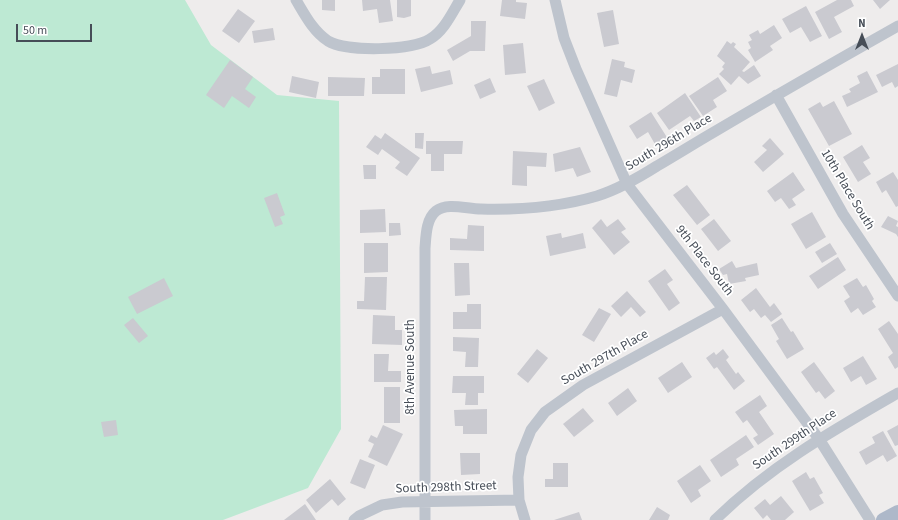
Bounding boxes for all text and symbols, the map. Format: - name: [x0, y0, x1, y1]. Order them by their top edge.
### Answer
- scale bar: [18, 16, 94, 42]
- north arrow: [842, 16, 882, 56]
- text: N: [858, 16, 866, 31]
- text: 50 m: [23, 22, 47, 39]
- street label: South 296th Place: [623, 111, 715, 175]
- street label: 10th Place South: [817, 147, 877, 233]
- street label: 9th Place South: [672, 223, 736, 299]
- street label: 8th Avenue South: [403, 319, 419, 415]
- street label: South 297th Place: [559, 327, 651, 389]
- street label: South 299th Place: [750, 406, 840, 474]
- street label: South 298th Street: [395, 478, 497, 498]

